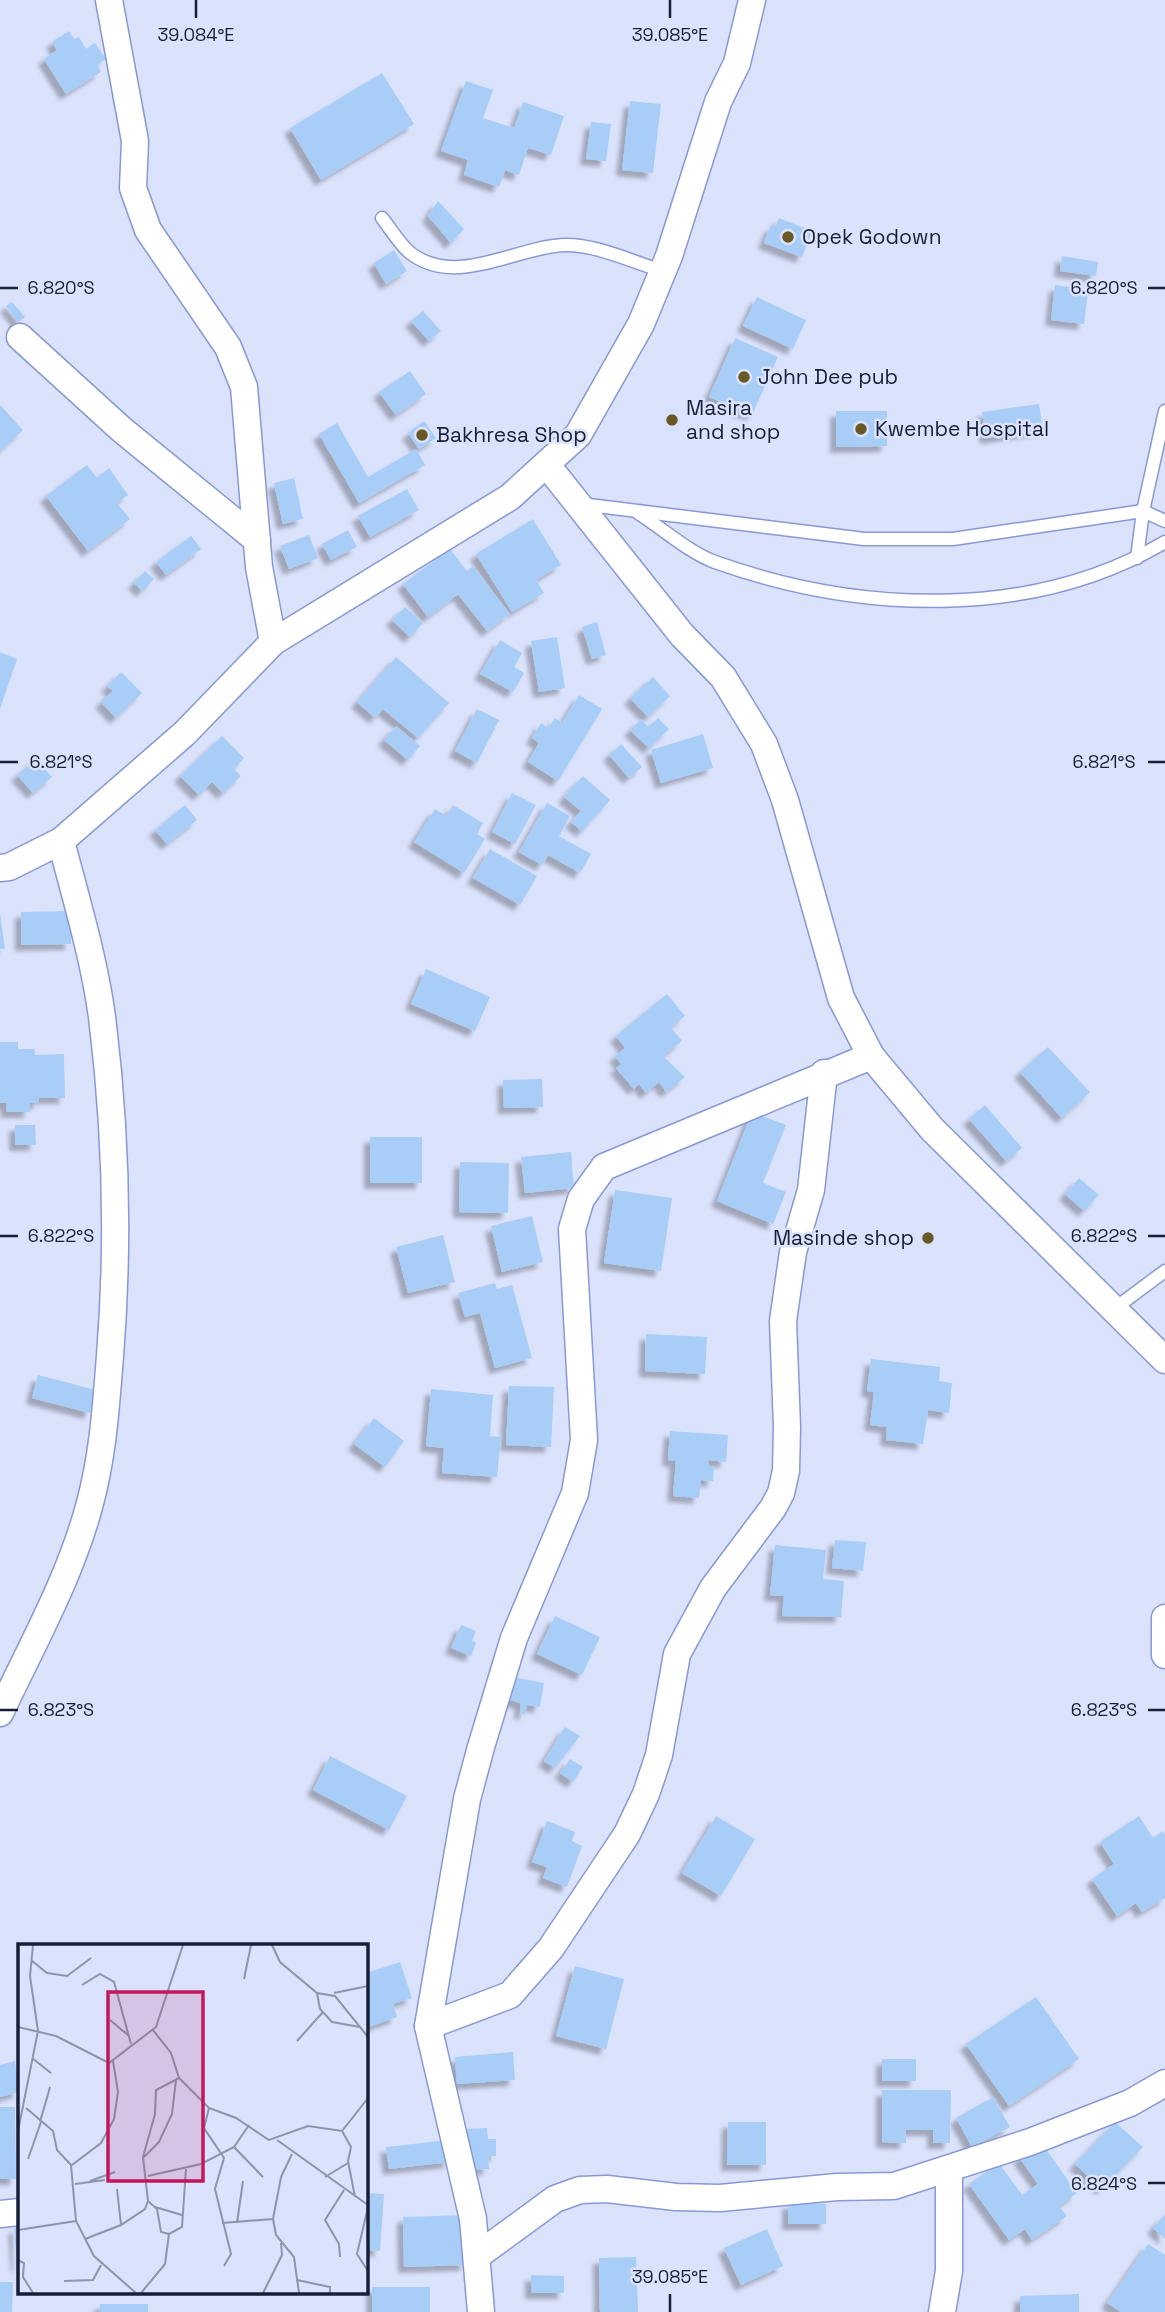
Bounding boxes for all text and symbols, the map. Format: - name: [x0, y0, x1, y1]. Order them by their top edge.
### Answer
- text: 39.084°E: [157, 23, 235, 46]
- text: 39.085°E: [632, 23, 708, 46]
- place label: Opek Godown: [802, 223, 942, 250]
- marker: Opek Godown: [780, 229, 796, 245]
- text: 6.820°S: [27, 276, 95, 299]
- text: 6.820°S: [1070, 276, 1138, 299]
- place label: John Dee pub: [758, 363, 898, 390]
- marker: John Dee pub: [736, 369, 752, 385]
- place label: Masira and shop: [686, 394, 780, 445]
- marker: Masira and shop: [664, 412, 680, 428]
- place label: Kwembe Hospital: [875, 415, 1049, 442]
- place label: Bakhresa Shop: [436, 421, 587, 448]
- marker: Kwembe Hospital: [853, 421, 869, 437]
- marker: Bakhresa Shop: [414, 427, 430, 443]
- text: 6.821°S: [29, 750, 93, 773]
- text: 6.821°S: [1072, 750, 1136, 773]
- text: 6.822°S: [28, 1224, 94, 1247]
- place label: Masinde shop: [773, 1224, 914, 1251]
- text: 6.822°S: [1071, 1224, 1137, 1247]
- marker: Masinde shop: [920, 1230, 936, 1246]
- text: 6.823°S: [28, 1698, 94, 1721]
- text: 6.823°S: [1071, 1698, 1137, 1721]
- inset map: [18, 1944, 368, 2294]
- text: 6.824°S: [1071, 2172, 1137, 2195]
- text: 39.085°E: [632, 2265, 708, 2288]

